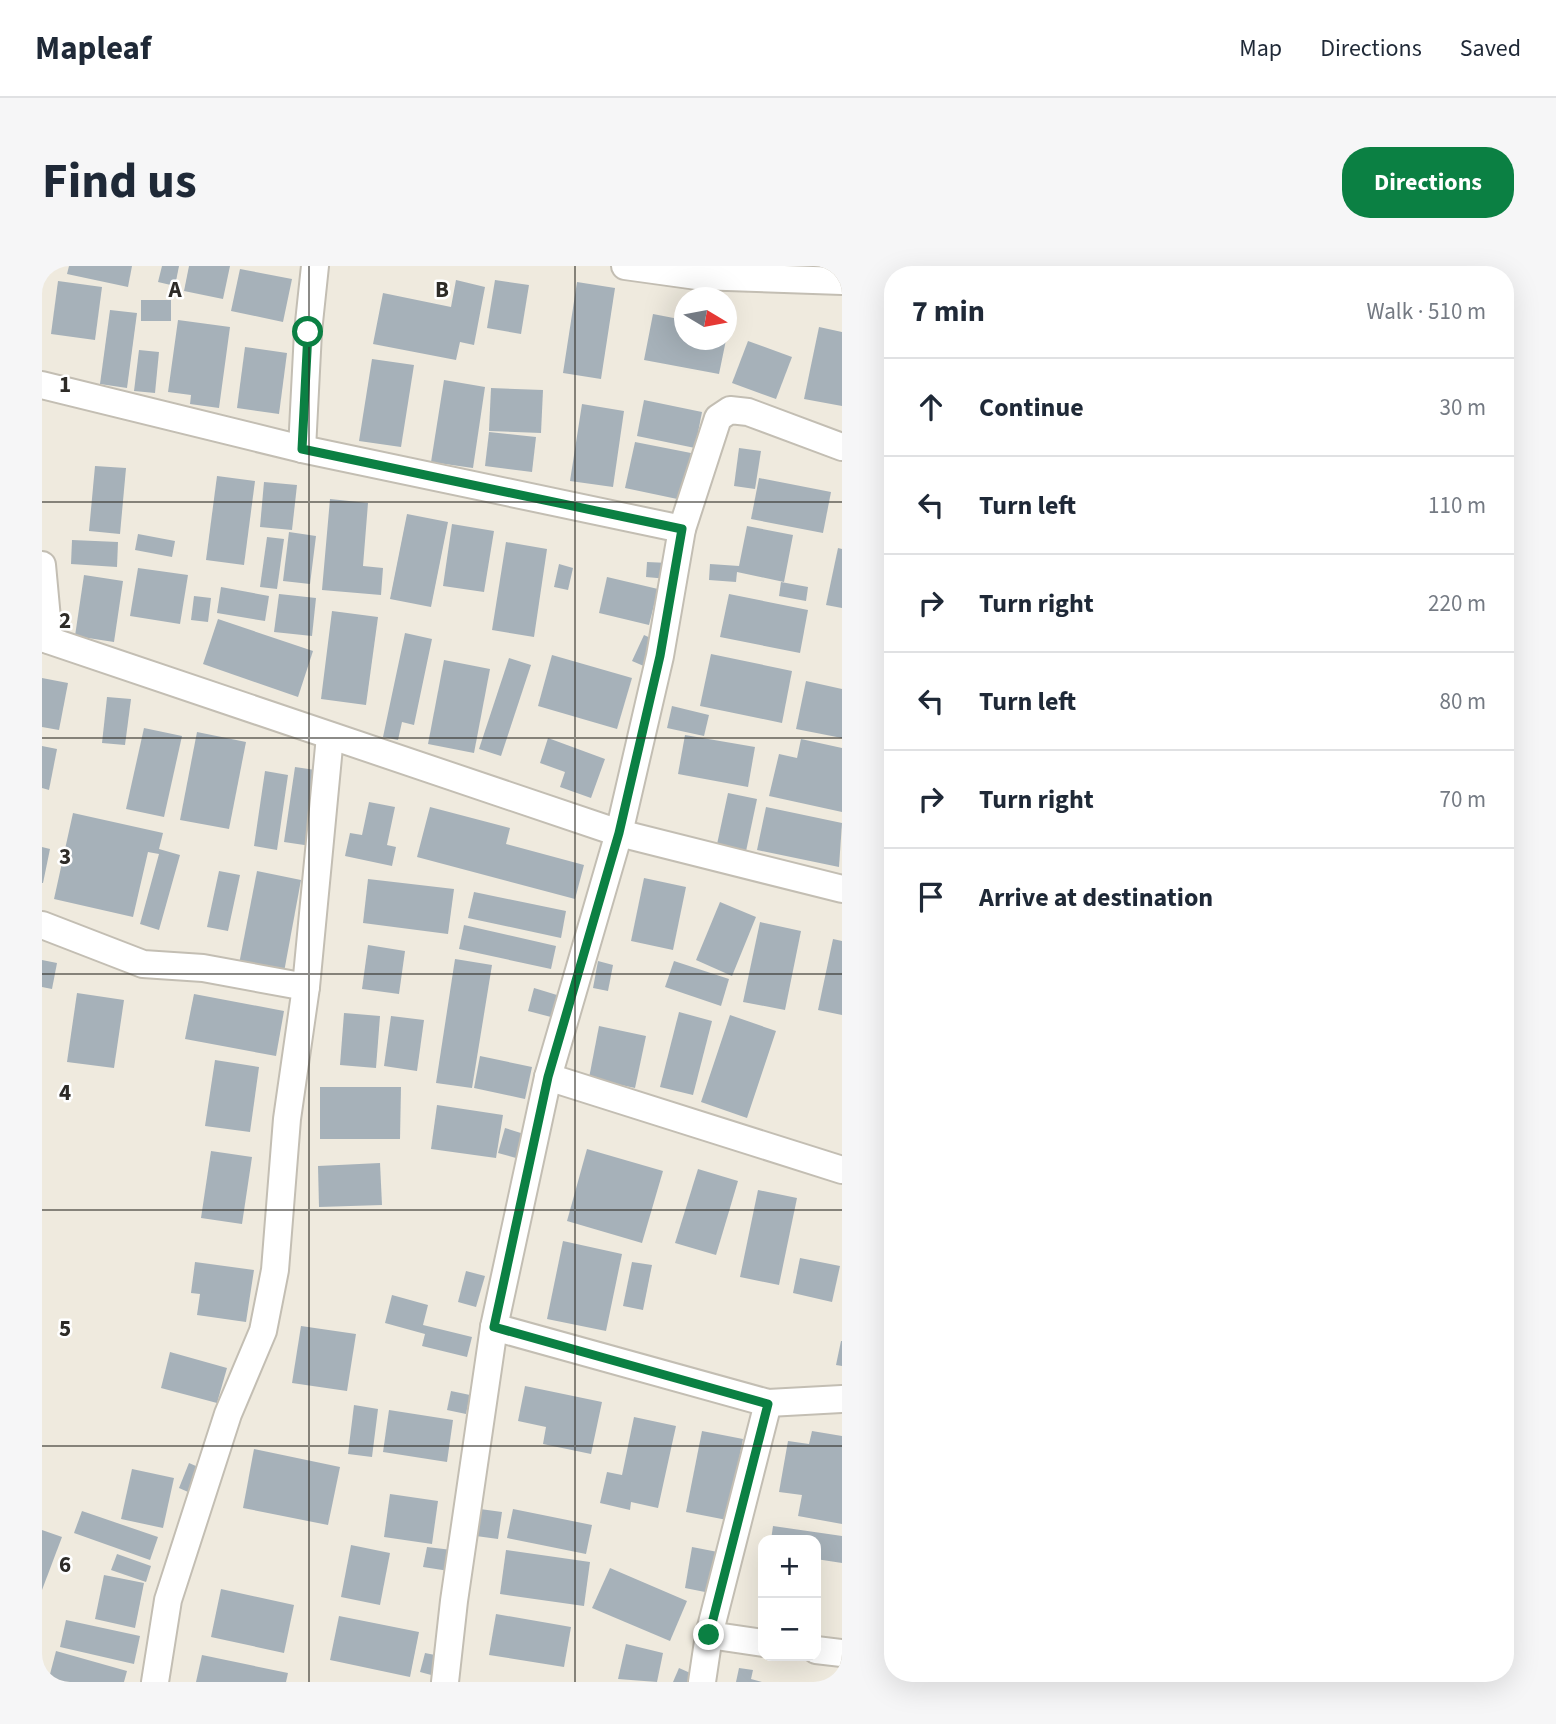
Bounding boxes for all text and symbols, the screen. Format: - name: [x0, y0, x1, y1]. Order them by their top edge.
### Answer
- text: Mapleaf: [35, 25, 151, 72]
- text: Map: [1239, 31, 1282, 66]
- text: Directions: [1320, 31, 1422, 66]
- text: Saved: [1460, 31, 1521, 66]
- text: Find us: [42, 147, 197, 217]
- button: Directions: [1342, 147, 1514, 218]
- text: A: [167, 273, 182, 306]
- text: B: [435, 273, 449, 306]
- north arrow: [674, 287, 737, 350]
- text: 7 min: [912, 290, 985, 333]
- text: Walk · 510 m: [1367, 295, 1486, 328]
- route start: [292, 316, 323, 347]
- text: 1: [59, 368, 71, 401]
- icon: ahead: [912, 388, 950, 426]
- text: Continue: [979, 389, 1084, 426]
- text: 30 m: [1439, 391, 1486, 424]
- icon: left: [912, 486, 950, 524]
- text: Turn left: [979, 487, 1076, 524]
- text: 110 m: [1428, 489, 1486, 522]
- icon: right: [912, 584, 950, 622]
- text: Turn right: [979, 585, 1094, 622]
- text: 220 m: [1428, 587, 1486, 620]
- text: 2: [59, 604, 71, 637]
- icon: left: [912, 682, 950, 720]
- text: Turn left: [979, 683, 1076, 720]
- text: 80 m: [1439, 685, 1486, 718]
- icon: right: [912, 780, 950, 818]
- text: Turn right: [979, 781, 1094, 818]
- text: 70 m: [1439, 783, 1486, 816]
- text: 3: [59, 840, 71, 873]
- icon: arrive: [912, 878, 950, 916]
- text: Arrive at destination: [979, 879, 1213, 916]
- text: 4: [59, 1076, 71, 1109]
- text: 5: [59, 1312, 71, 1345]
- map controls: [758, 1535, 821, 1661]
- button: +: [758, 1535, 821, 1598]
- text: 6: [59, 1548, 71, 1581]
- button: −: [758, 1598, 821, 1661]
- route end: [693, 1619, 724, 1650]

